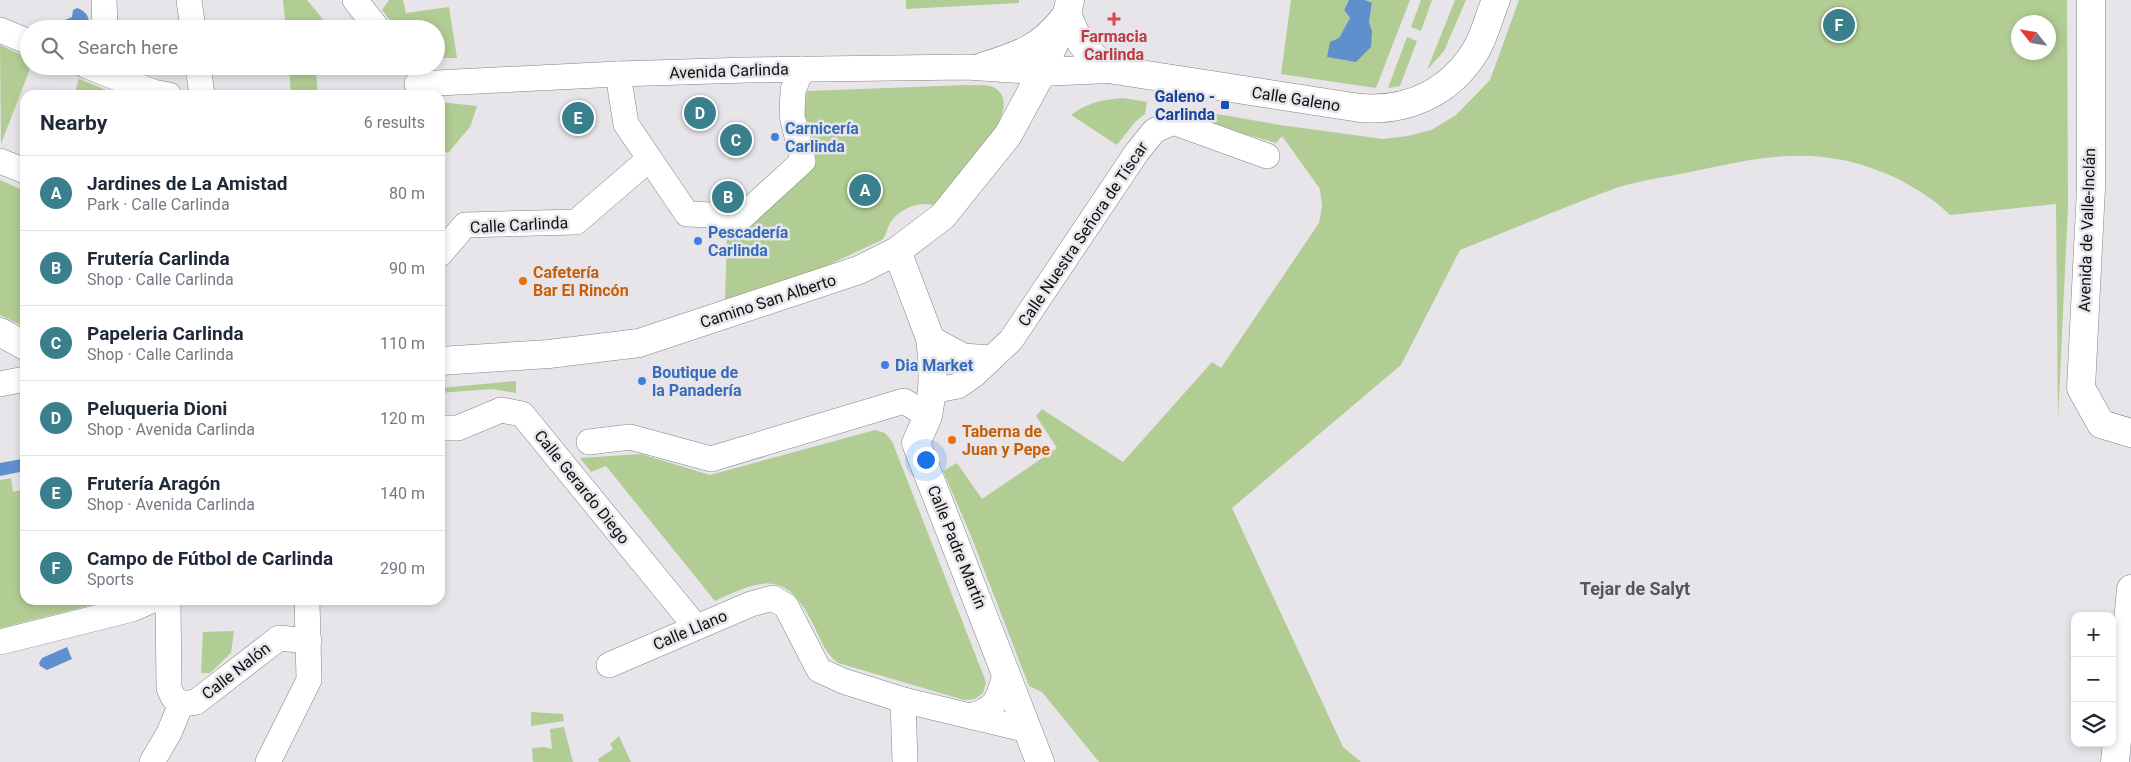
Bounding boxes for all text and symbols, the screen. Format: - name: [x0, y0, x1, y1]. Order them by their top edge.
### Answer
- pin: F: [1823, 6, 1855, 44]
- marker: Farmacia Carlinda: [1108, 13, 1120, 25]
- north arrow: [2011, 15, 2056, 60]
- search box: [20, 20, 445, 75]
- place label: Farmacia Carlinda: [1081, 27, 1148, 64]
- icon: search: [38, 34, 66, 62]
- text: Search here: [78, 36, 178, 59]
- street label: Avenida Carlinda: [669, 59, 789, 83]
- street label: Calle Galeno: [1250, 83, 1342, 115]
- place label: Galeno - Carlinda: [1154, 87, 1215, 124]
- pin: D: [684, 94, 716, 132]
- pin: E: [562, 99, 594, 137]
- marker: Galeno - Carlinda: [1219, 99, 1231, 111]
- text: Nearby: [40, 111, 107, 135]
- text: 6 results: [364, 113, 425, 132]
- place label: Carnicería Carlinda: [785, 119, 859, 156]
- pin: C: [720, 121, 752, 159]
- marker: Carnicería Carlinda: [769, 131, 781, 143]
- street label: Calle Nuestra Señora de Tíscar: [1014, 138, 1152, 330]
- street label: Avenida de Valle-Inclán: [2075, 148, 2099, 312]
- pin: A: [849, 171, 881, 209]
- text: Jardines de La Amistad: [87, 172, 288, 195]
- pin: B: [712, 178, 744, 216]
- text: A: [51, 184, 61, 203]
- text: 80 m: [389, 184, 425, 203]
- text: Park · Calle Carlinda: [87, 195, 230, 214]
- street label: Calle Carlinda: [469, 213, 569, 237]
- place label: Pescadería Carlinda: [708, 223, 789, 260]
- marker: Pescadería Carlinda: [692, 235, 704, 247]
- text: Frutería Carlinda: [87, 247, 230, 270]
- text: B: [51, 259, 61, 278]
- text: 90 m: [389, 259, 425, 278]
- place label: Cafetería Bar El Rincón: [533, 263, 629, 300]
- text: Shop · Calle Carlinda: [87, 270, 234, 289]
- street label: Camino San Alberto: [698, 270, 838, 332]
- marker: Cafetería Bar El Rincón: [517, 275, 529, 287]
- text: Papeleria Carlinda: [87, 322, 244, 345]
- text: C: [51, 334, 61, 353]
- text: 110 m: [380, 334, 425, 353]
- text: Shop · Calle Carlinda: [87, 345, 234, 364]
- place label: Dia Market: [895, 356, 974, 375]
- marker: Dia Market: [879, 359, 891, 371]
- place label: Boutique de la Panadería: [652, 363, 742, 400]
- marker: Boutique de la Panadería: [636, 375, 648, 387]
- text: Peluqueria Dioni: [87, 397, 227, 420]
- text: D: [51, 409, 61, 428]
- text: 120 m: [380, 409, 425, 428]
- text: Shop · Avenida Carlinda: [87, 420, 255, 439]
- place label: Taberna de Juan y Pepe: [962, 422, 1050, 459]
- street label: Calle Gerardo Diego: [530, 426, 634, 548]
- marker: Taberna de Juan y Pepe: [946, 434, 958, 446]
- your location: [913, 447, 939, 473]
- text: Frutería Aragón: [87, 472, 220, 495]
- street label: Calle Padre Martín: [924, 483, 990, 611]
- text: E: [52, 484, 61, 503]
- text: 140 m: [380, 484, 425, 503]
- text: Shop · Avenida Carlinda: [87, 495, 255, 514]
- text: Campo de Fútbol de Carlinda: [87, 547, 333, 570]
- text: F: [52, 559, 60, 578]
- text: 290 m: [380, 559, 425, 578]
- text: Sports: [87, 570, 134, 589]
- district label: Tejar de Salyt: [1580, 578, 1690, 599]
- street label: Calle Llano: [650, 606, 730, 654]
- map controls: [2071, 612, 2116, 747]
- button: +: [2071, 612, 2116, 657]
- street label: Calle Nalón: [198, 638, 274, 704]
- button: −: [2071, 657, 2116, 702]
- button: layers: [2071, 702, 2116, 747]

